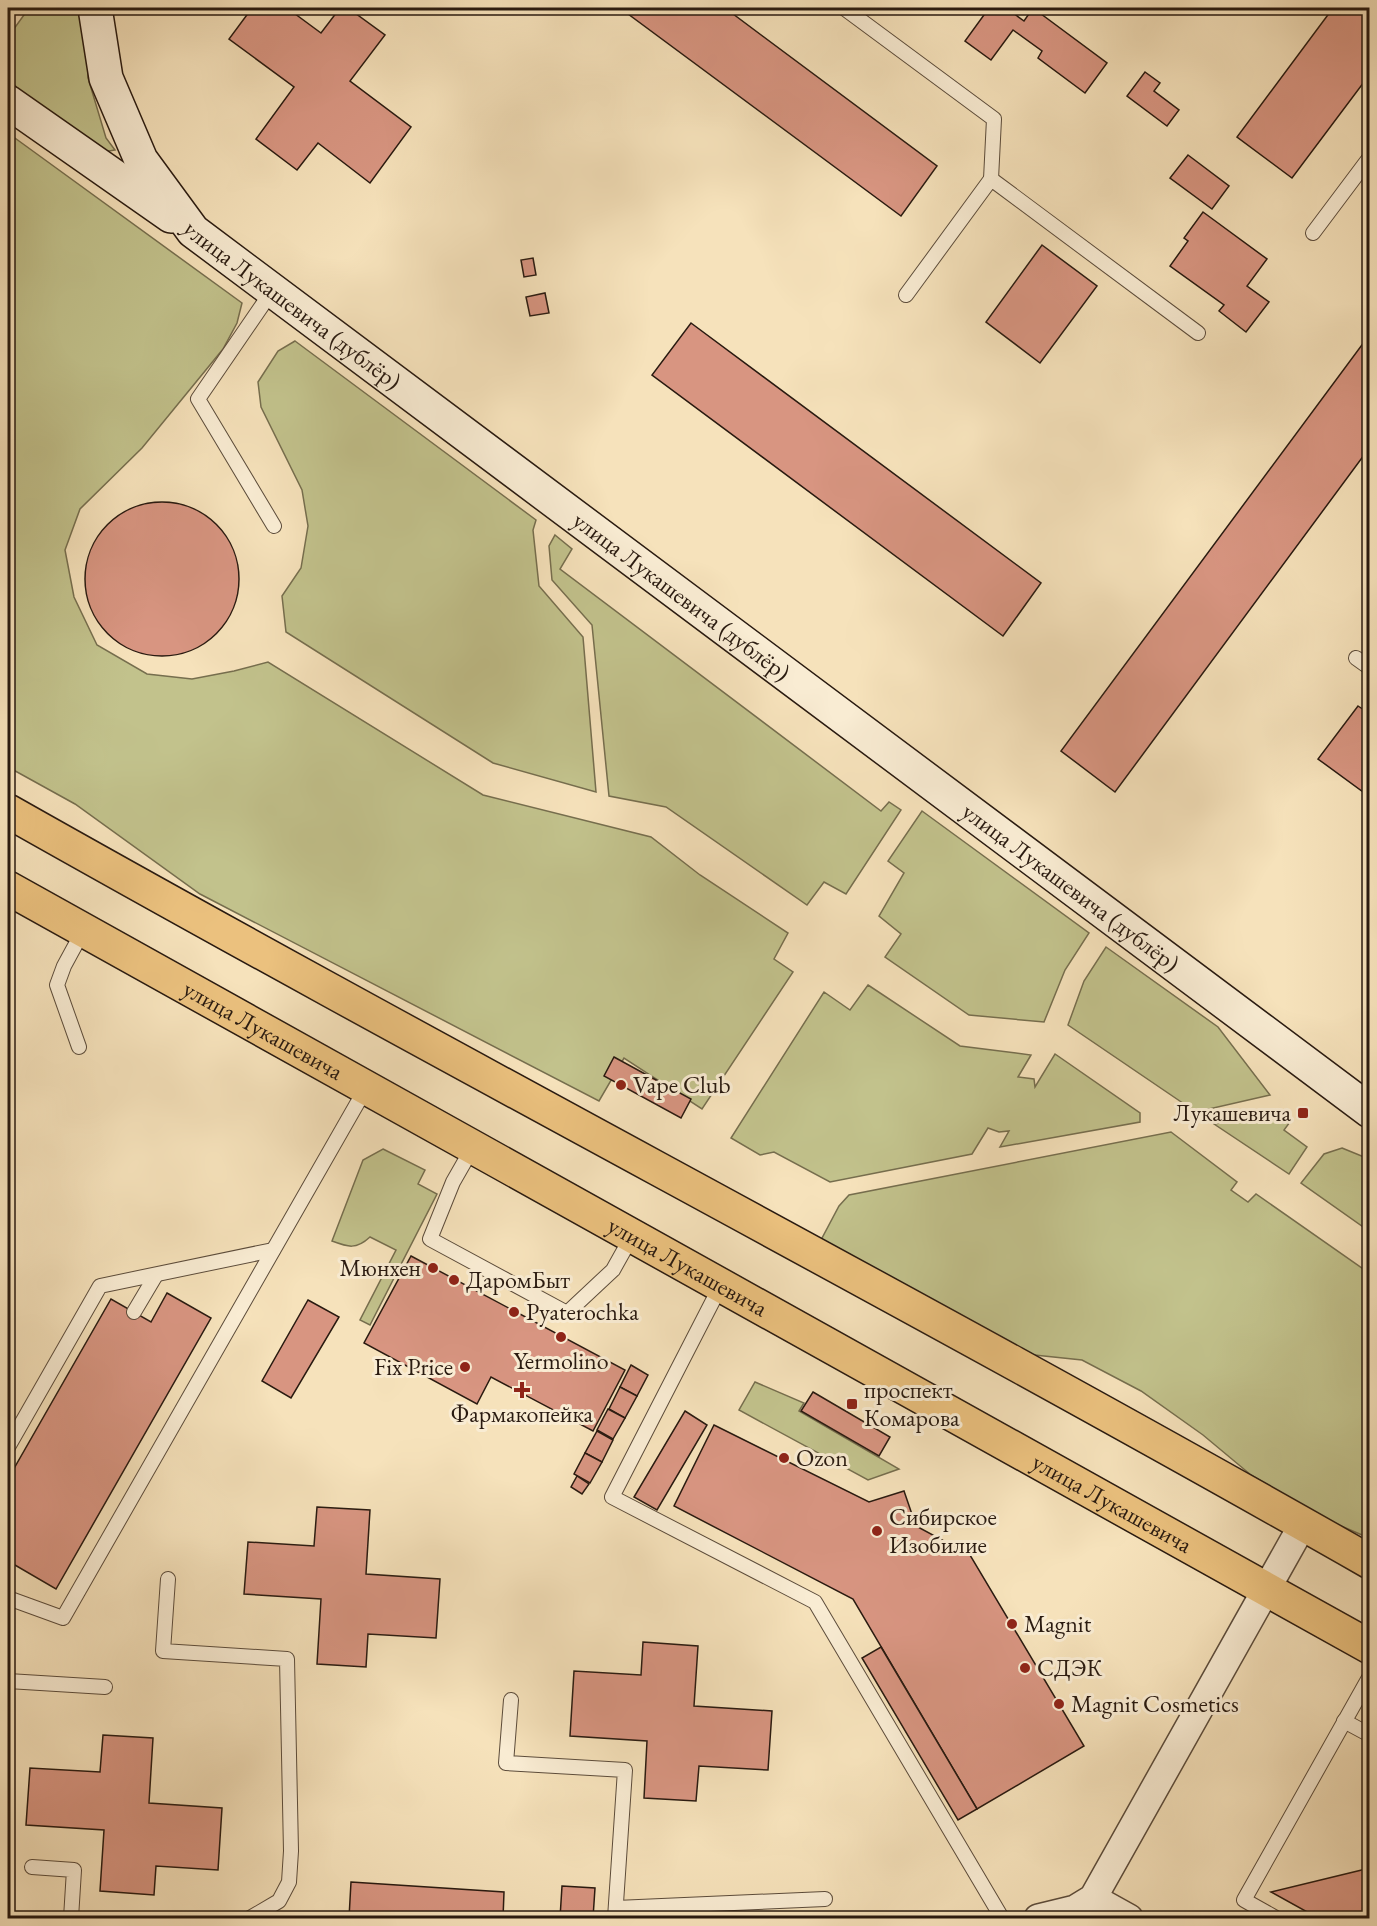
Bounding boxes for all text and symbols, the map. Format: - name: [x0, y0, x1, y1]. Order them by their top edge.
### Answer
- street label: улица Лукашевича (дублёр): [176, 215, 408, 396]
- street label: улица Лукашевича (дублёр): [567, 504, 797, 687]
- street label: улица Лукашевича (дублёр): [956, 795, 1186, 978]
- street label: улица Лукашевича: [178, 973, 349, 1087]
- place label: Vape Club: [633, 1069, 731, 1100]
- marker: Vape Club: [614, 1078, 628, 1092]
- place label: Лукашевича: [1174, 1097, 1291, 1128]
- marker: Лукашевича: [1296, 1106, 1310, 1120]
- street label: улица Лукашевича: [602, 1209, 774, 1323]
- place label: Мюнхен: [339, 1252, 421, 1283]
- marker: Мюнхен: [426, 1261, 440, 1275]
- place label: ДаромБыт: [466, 1264, 570, 1295]
- marker: ДаромБыт: [447, 1273, 461, 1287]
- place label: Pyaterochka: [526, 1296, 639, 1327]
- marker: Pyaterochka: [507, 1305, 521, 1319]
- marker: Yermolino: [554, 1330, 568, 1344]
- place label: Yermolino: [513, 1345, 609, 1376]
- place label: Fix Price: [374, 1351, 453, 1382]
- marker: Fix Price: [458, 1360, 472, 1374]
- place label: проспект Комарова: [864, 1374, 960, 1433]
- marker: Фармакопейка: [515, 1383, 529, 1397]
- marker: проспект Комарова: [845, 1397, 859, 1411]
- place label: Фармакопейка: [451, 1398, 594, 1429]
- place label: Ozon: [796, 1442, 848, 1473]
- street label: улица Лукашевича: [1027, 1446, 1198, 1560]
- marker: Ozon: [777, 1451, 791, 1465]
- place label: Сибирское Изобилие: [889, 1501, 997, 1560]
- marker: Сибирское Изобилие: [870, 1524, 884, 1538]
- place label: Magnit: [1024, 1608, 1092, 1639]
- marker: Magnit: [1005, 1617, 1019, 1631]
- place label: СДЭК: [1037, 1652, 1103, 1683]
- marker: СДЭК: [1018, 1661, 1032, 1675]
- place label: Magnit Cosmetics: [1071, 1688, 1239, 1719]
- marker: Magnit Cosmetics: [1052, 1697, 1066, 1711]

